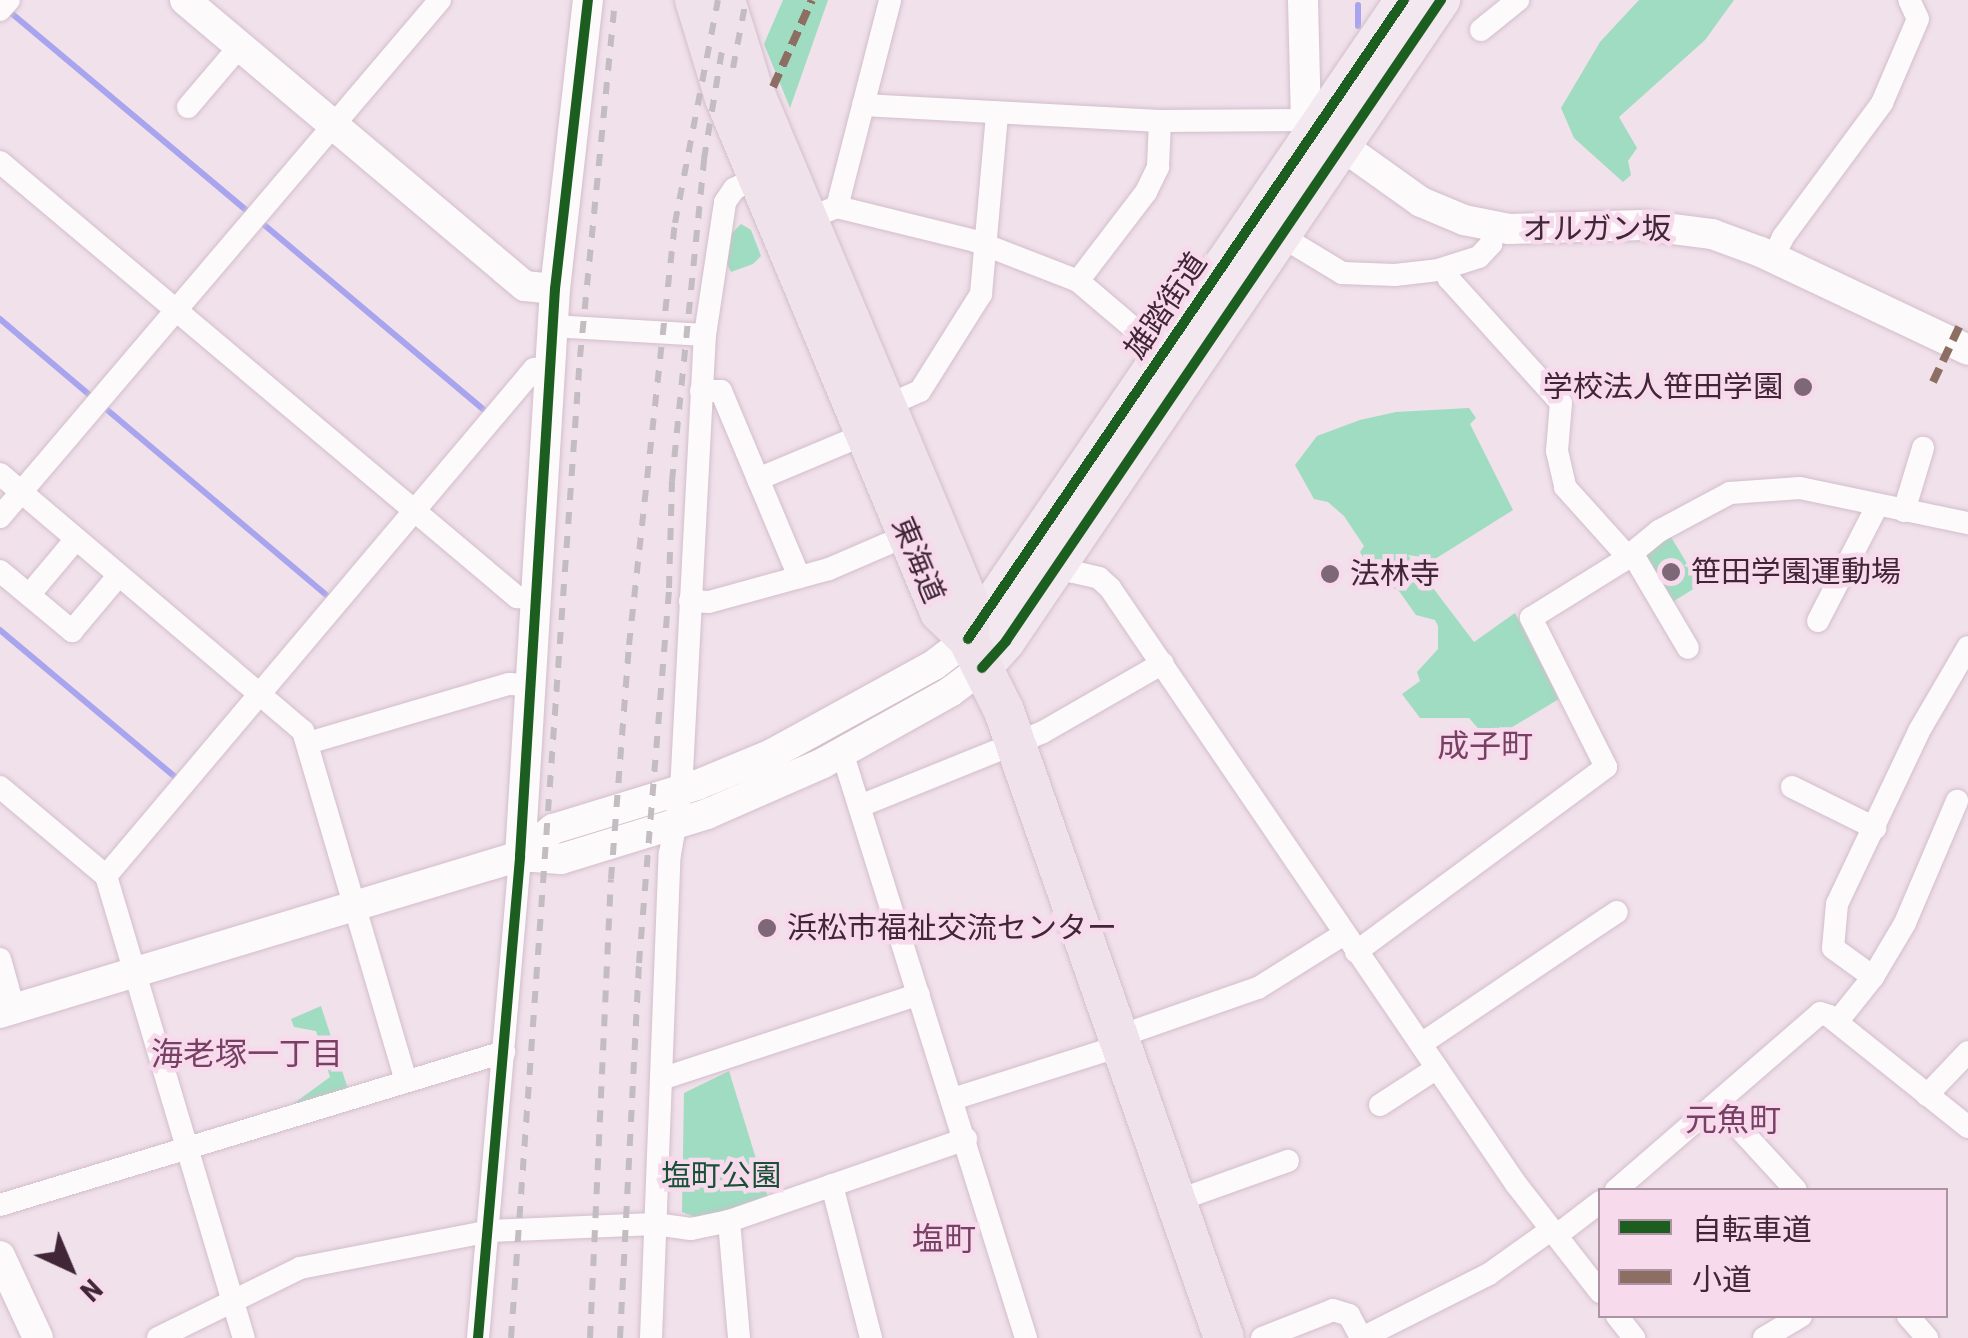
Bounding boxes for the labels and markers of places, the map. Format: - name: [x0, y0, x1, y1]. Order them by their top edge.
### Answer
- place label: 学校法人笹田学園: [1543, 369, 1783, 405]
- marker: 学校法人笹田学園: [1792, 376, 1814, 398]
- place label: 笹田学園運動場: [1691, 554, 1901, 590]
- place label: 法林寺: [1350, 556, 1440, 592]
- marker: 笹田学園運動場: [1660, 561, 1682, 583]
- marker: 法林寺: [1319, 563, 1341, 585]
- place label: 浜松市福祉交流センター: [787, 910, 1117, 946]
- marker: 浜松市福祉交流センター: [756, 917, 778, 939]

